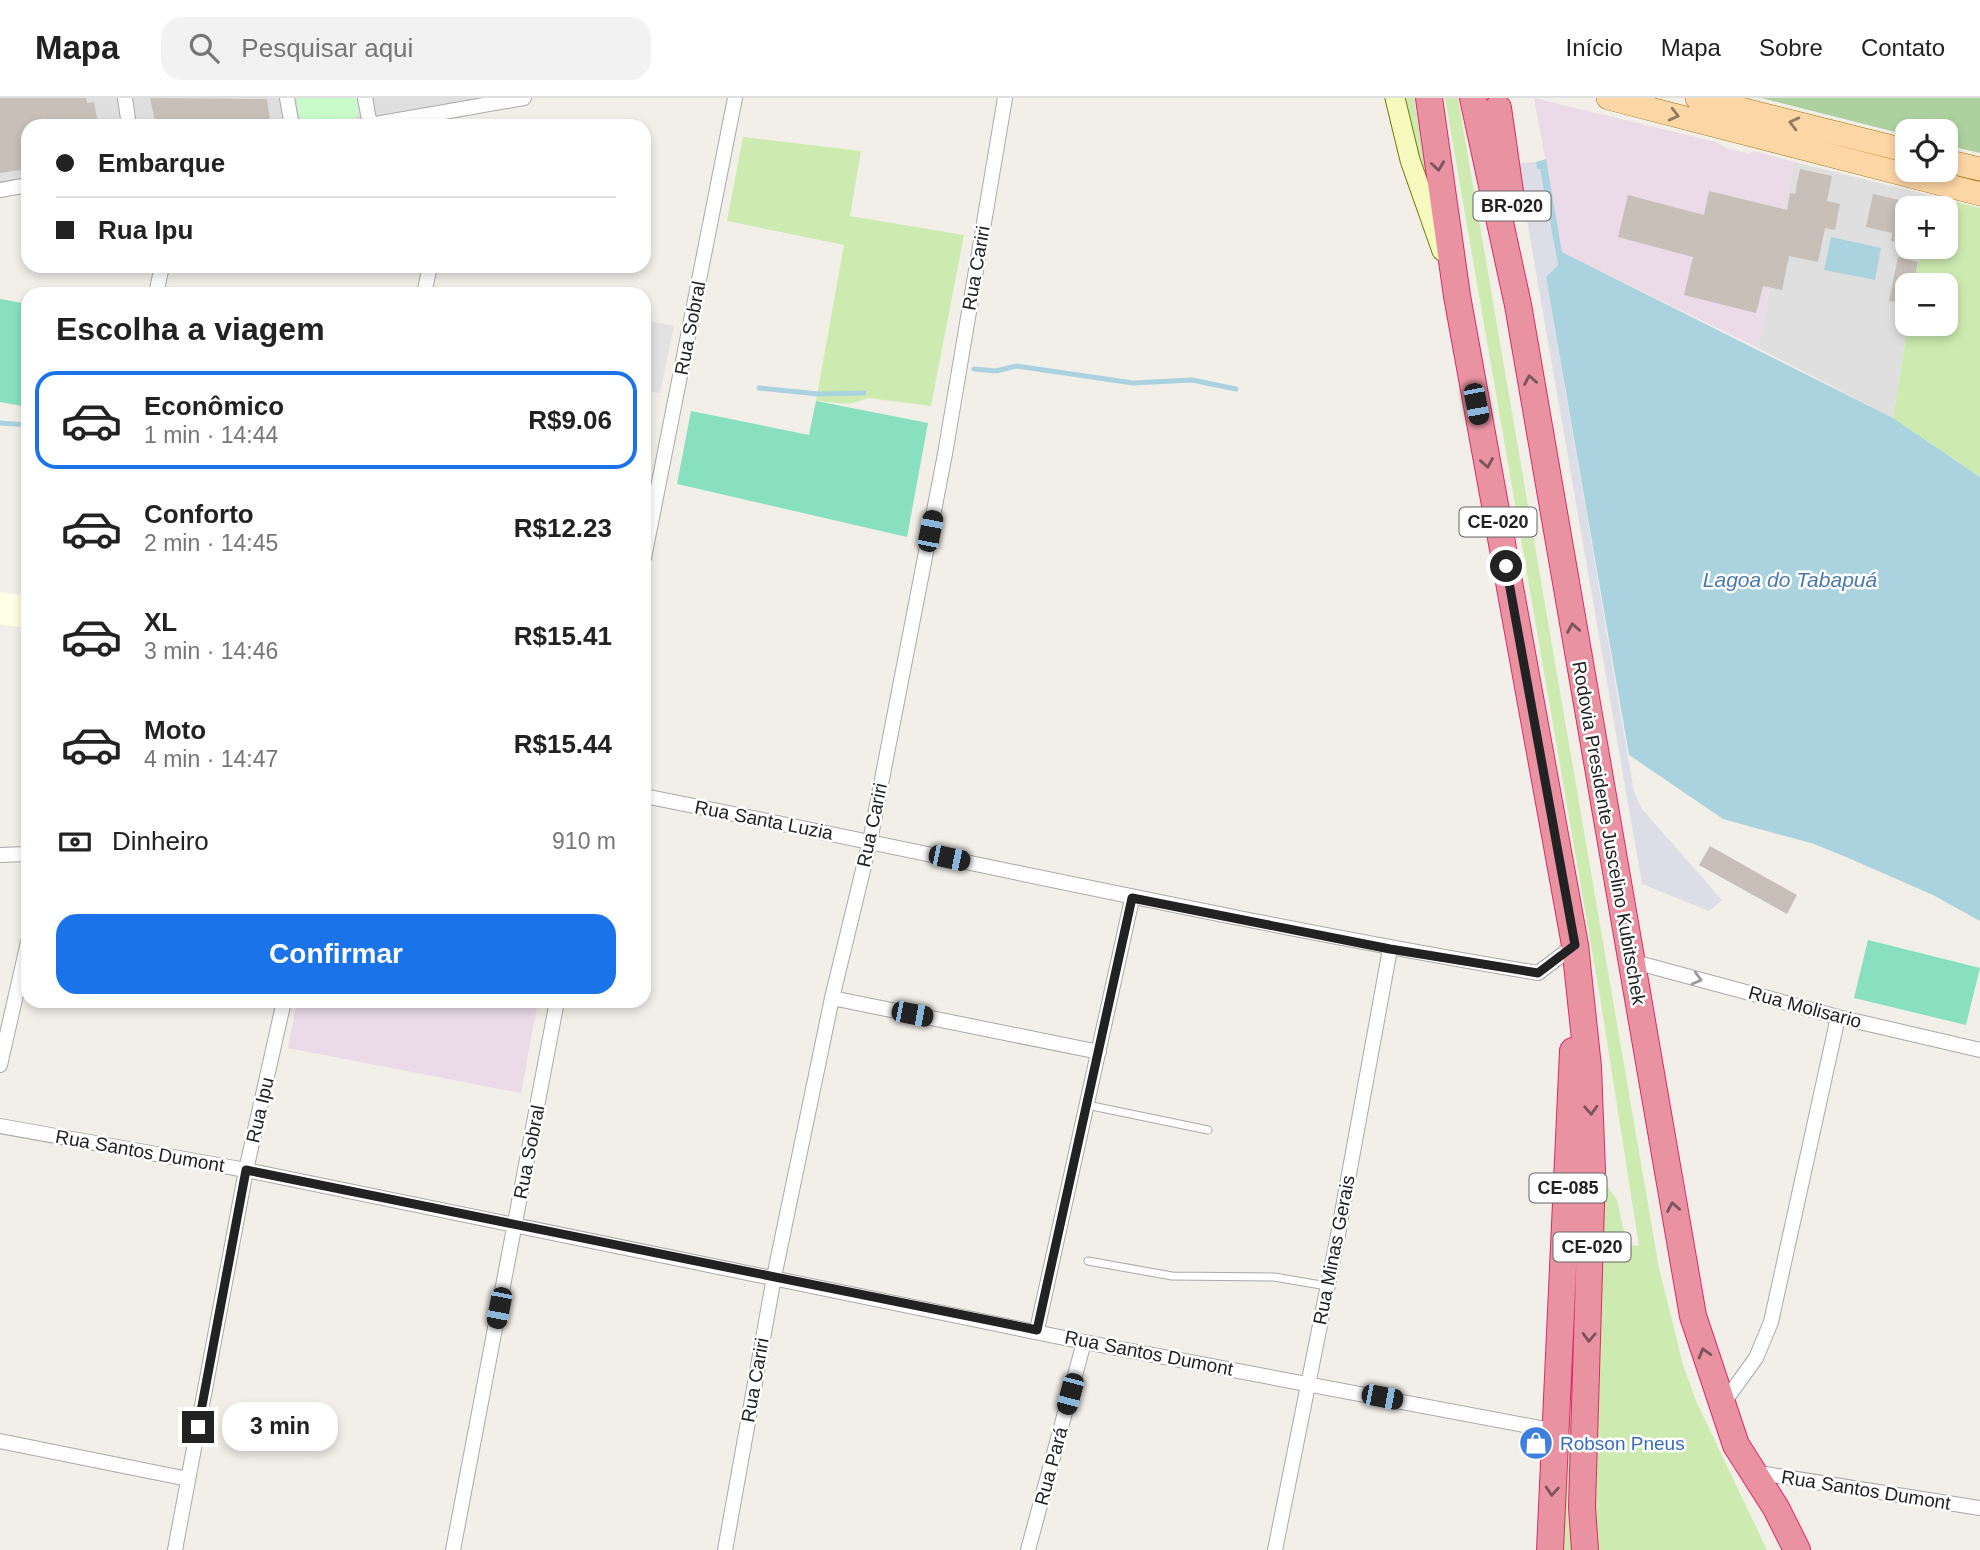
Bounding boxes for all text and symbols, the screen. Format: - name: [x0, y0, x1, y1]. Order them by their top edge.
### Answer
- search box: [161, 17, 651, 80]
- text: Mapa: [35, 29, 119, 66]
- icon: search: [185, 29, 223, 67]
- text: Pesquisar aqui: [241, 33, 413, 63]
- text: Início: [1565, 34, 1623, 61]
- text: Mapa: [1661, 34, 1721, 61]
- text: Sobre: [1759, 34, 1823, 61]
- text: Contato: [1861, 34, 1945, 61]
- one-way arrow: [1668, 107, 1680, 121]
- one-way arrow: [1788, 117, 1800, 131]
- map controls: [1895, 119, 1958, 336]
- button: locate: [1895, 119, 1958, 182]
- text: Embarque: [98, 148, 225, 178]
- one-way arrow: [1430, 160, 1445, 171]
- road number: BR-020: [1474, 192, 1550, 220]
- button: +: [1895, 196, 1958, 259]
- text: Rua Ipu: [98, 215, 193, 245]
- street label: Rua Cariri: [958, 224, 994, 312]
- button: −: [1895, 273, 1958, 336]
- street label: Rua Sobral: [671, 279, 709, 377]
- text: Escolha a viagem: [56, 311, 325, 347]
- one-way arrow: [1523, 374, 1538, 386]
- car: [1462, 381, 1491, 427]
- icon: car: [60, 389, 123, 452]
- text: Econômico: [144, 391, 284, 421]
- text: R$9.06: [528, 405, 612, 435]
- text: 1 min · 14:44: [144, 422, 278, 448]
- one-way arrow: [1479, 457, 1494, 468]
- icon: car: [60, 497, 123, 560]
- text: Conforto: [144, 499, 254, 529]
- car: [916, 508, 945, 554]
- road number: CE-020: [1460, 508, 1536, 536]
- text: R$12.23: [514, 513, 612, 543]
- text: 2 min · 14:45: [144, 530, 278, 556]
- route start: [1490, 550, 1522, 582]
- water label: Lagoa do Tabapuá: [1703, 568, 1878, 591]
- icon: car: [60, 605, 123, 668]
- text: XL: [144, 607, 177, 637]
- text: R$15.41: [514, 621, 612, 651]
- one-way arrow: [1567, 622, 1582, 634]
- text: 3 min · 14:46: [144, 638, 278, 664]
- street label: Rodovia Presidente Juscelino Kubitschek: [1568, 660, 1650, 1007]
- icon: car: [60, 713, 123, 776]
- text: Moto: [144, 715, 206, 745]
- text: R$15.44: [514, 729, 612, 759]
- text: 4 min · 14:47: [144, 746, 278, 772]
- street label: Rua Cariri: [853, 781, 891, 869]
- street label: Rua Santa Luzia: [693, 796, 835, 844]
- icon: cash: [56, 823, 94, 861]
- text: Dinheiro: [112, 826, 209, 856]
- text: 910 m: [552, 828, 616, 854]
- car: [927, 843, 972, 873]
- button: Confirmar: [56, 914, 616, 994]
- one-way arrow: [1691, 971, 1703, 985]
- street label: Rua Molisario: [1746, 982, 1864, 1032]
- car: [890, 1000, 935, 1028]
- street label: Rua Ipu: [242, 1075, 278, 1145]
- street label: Rua Sobral: [510, 1103, 548, 1201]
- one-way arrow: [1583, 1105, 1598, 1116]
- street label: Rua Santos Dumont: [54, 1126, 227, 1176]
- street label: Rua Minas Gerais: [1309, 1173, 1359, 1327]
- road number: CE-085: [1530, 1174, 1606, 1203]
- one-way arrow: [1666, 1201, 1681, 1213]
- road number: CE-020: [1554, 1232, 1630, 1262]
- car: [485, 1285, 514, 1331]
- street label: Rua Santos Dumont: [1063, 1326, 1236, 1380]
- one-way arrow: [1581, 1333, 1597, 1343]
- street label: Rua Cariri: [737, 1336, 773, 1424]
- one-way arrow: [1697, 1347, 1712, 1359]
- car: [1055, 1371, 1086, 1417]
- car: [1360, 1383, 1405, 1411]
- callout: 3 min: [222, 1402, 338, 1452]
- route end: [182, 1411, 214, 1443]
- text: 3 min: [250, 1413, 310, 1439]
- street label: Rua Pará: [1030, 1424, 1072, 1507]
- shop icon: Robson Pneus: [1517, 1424, 1555, 1462]
- place label: Robson Pneus: [1560, 1433, 1685, 1454]
- street label: Rua Santos Dumont: [1780, 1466, 1953, 1514]
- one-way arrow: [1545, 1485, 1560, 1496]

